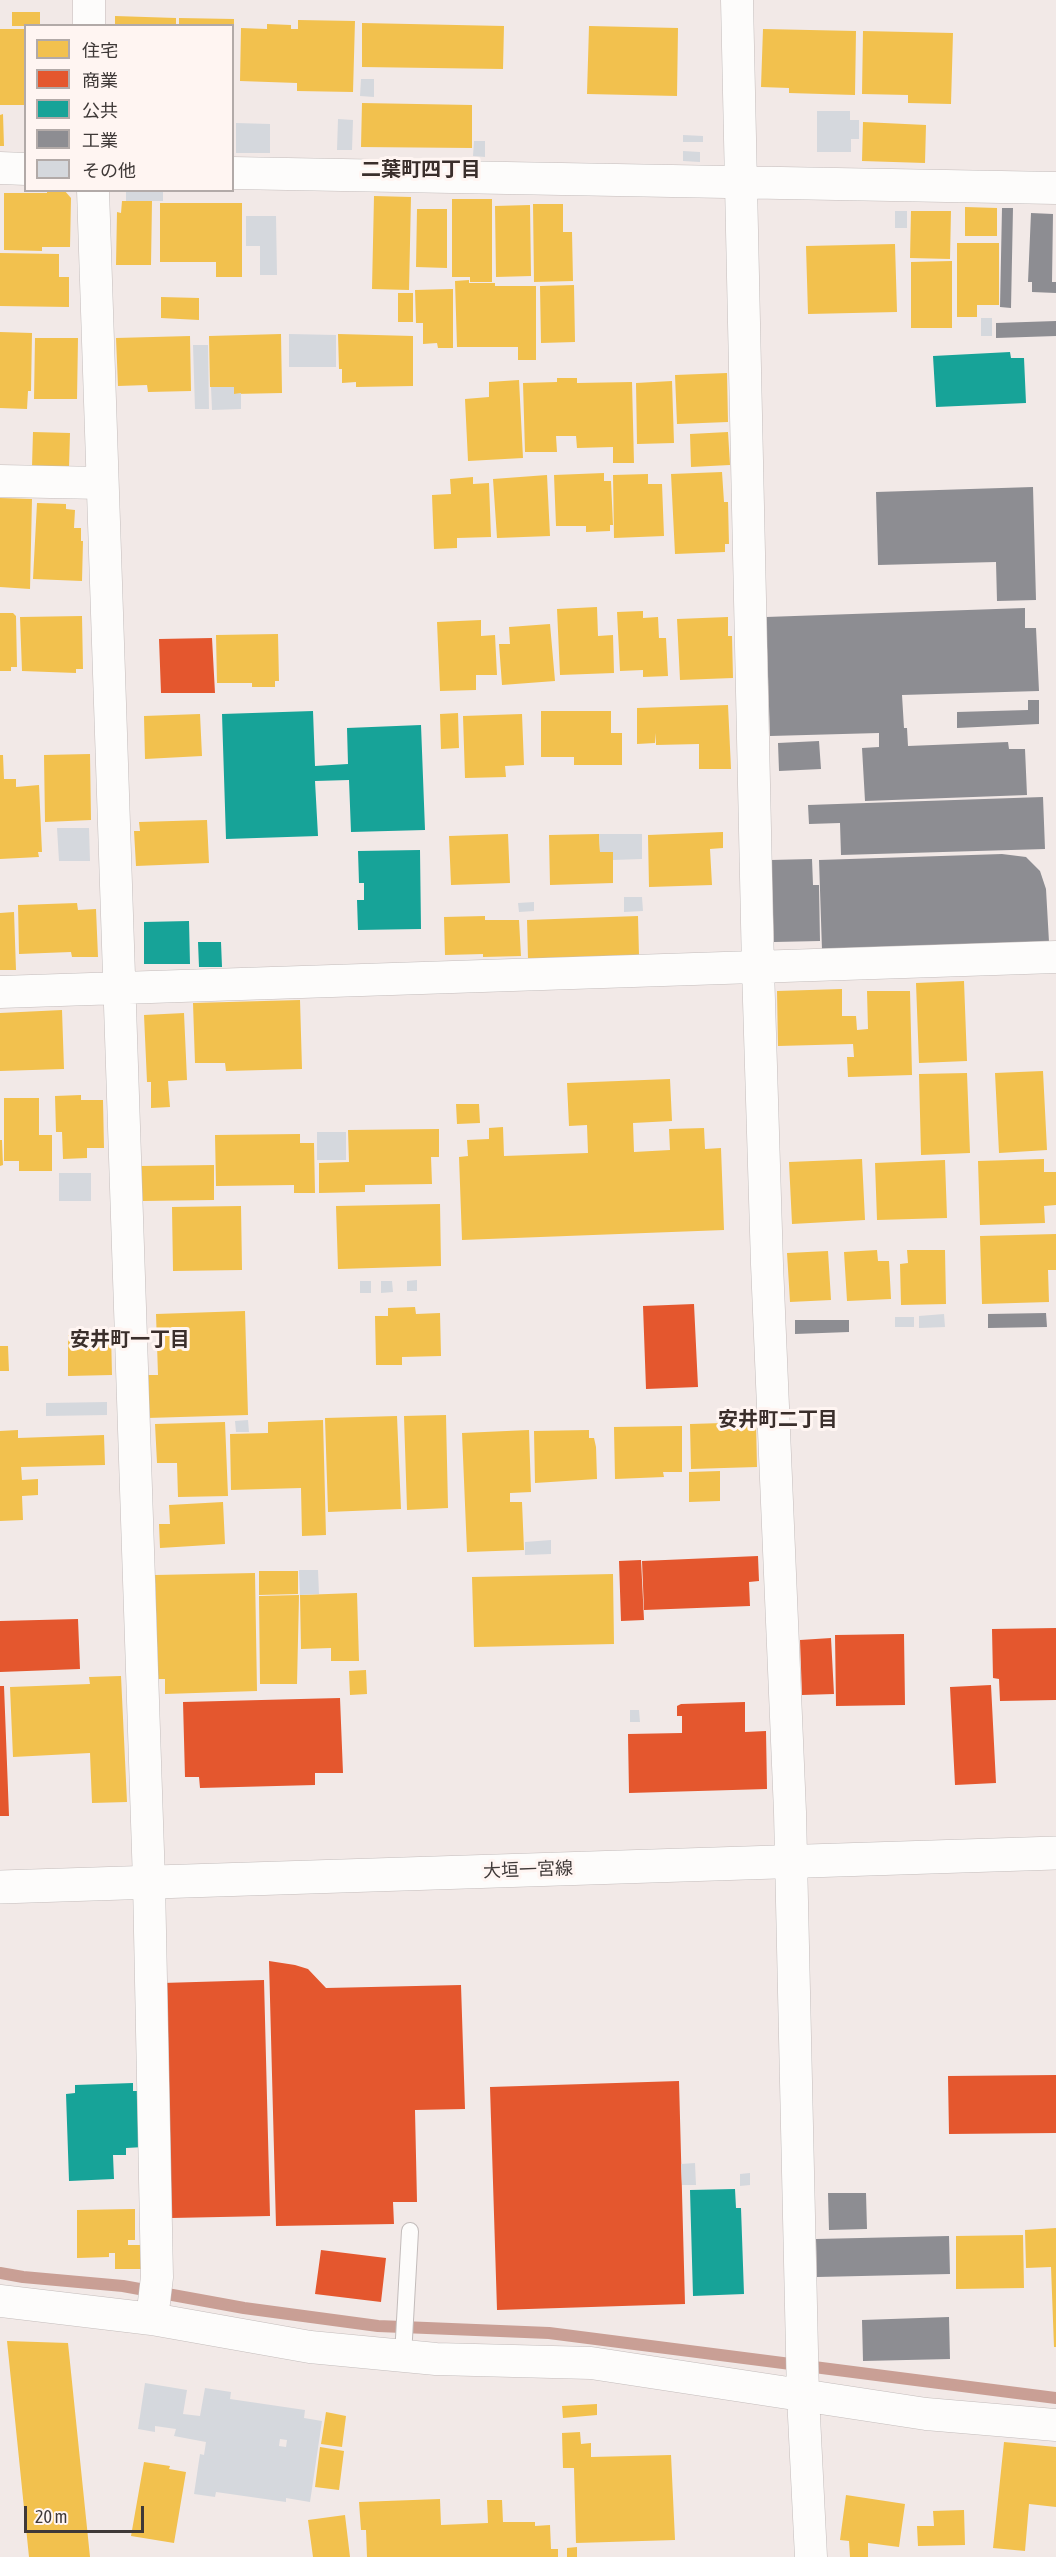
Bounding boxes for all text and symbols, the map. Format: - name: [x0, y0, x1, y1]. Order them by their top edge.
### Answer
- legend: [24, 24, 234, 192]
- text: 住宅: [82, 40, 118, 61]
- text: 商業: [82, 70, 118, 91]
- text: 公共: [82, 100, 118, 121]
- text: 工業: [82, 130, 118, 151]
- district label: 二葉町四丁目: [361, 158, 481, 182]
- text: その他: [82, 160, 136, 181]
- district label: 安井町一丁目: [70, 1328, 190, 1352]
- district label: 安井町二丁目: [718, 1408, 838, 1432]
- street label: 大垣一宮線: [483, 1858, 573, 1882]
- scale bar: [27, 2494, 147, 2532]
- text: 20 m: [35, 2506, 67, 2527]

